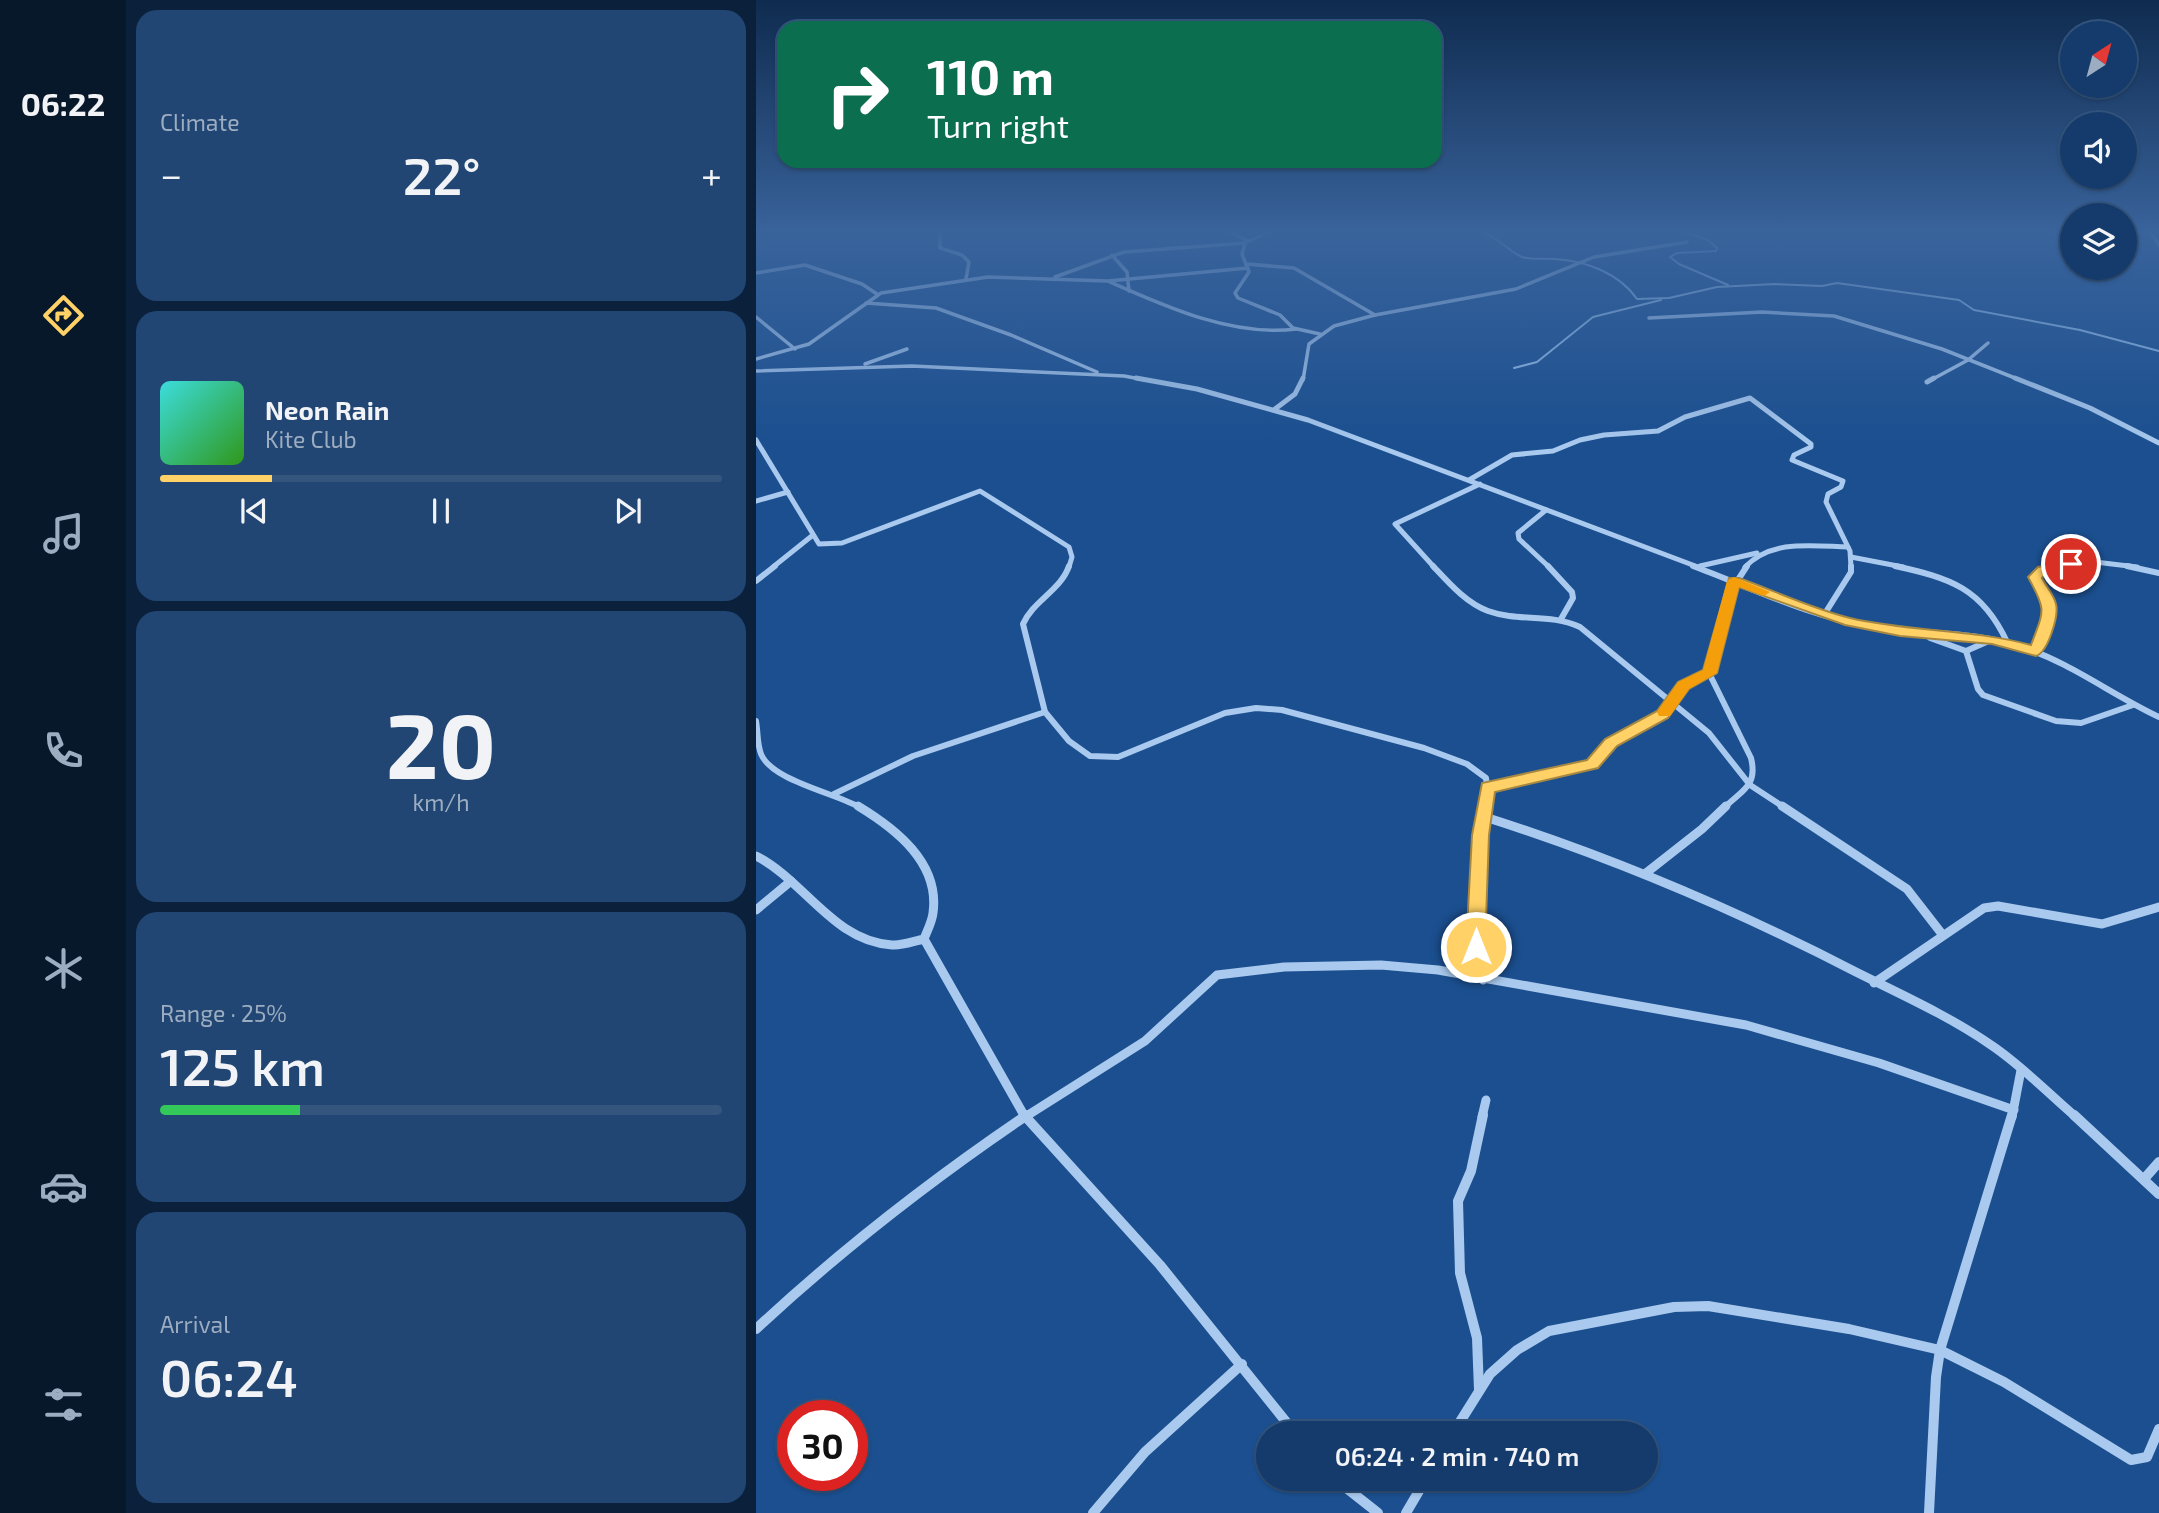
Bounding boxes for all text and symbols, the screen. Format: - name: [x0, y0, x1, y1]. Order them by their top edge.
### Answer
- north arrow: [2060, 21, 2137, 98]
- map controls: [2060, 21, 2137, 280]
- text: 110 m: [927, 46, 1054, 105]
- icon: right: [812, 49, 903, 140]
- text: 06:22: [21, 84, 105, 122]
- text: Turn right: [927, 106, 1069, 144]
- text: Climate: [160, 108, 240, 136]
- button: sound: [2060, 112, 2137, 189]
- text: 22°: [403, 143, 481, 205]
- text: −: [160, 151, 182, 197]
- text: +: [701, 151, 722, 197]
- button: layers: [2060, 203, 2137, 280]
- icon: directions: [39, 291, 88, 340]
- text: Neon Rain: [265, 394, 389, 425]
- text: Kite Club: [265, 425, 357, 453]
- icon: previous: [235, 492, 273, 530]
- icon: pause: [422, 492, 460, 530]
- icon: next: [609, 492, 647, 530]
- icon: music: [39, 509, 88, 558]
- pin: [2041, 534, 2101, 594]
- icon: arrive: [2052, 545, 2090, 583]
- text: 20: [386, 688, 496, 797]
- icon: phone: [39, 726, 88, 775]
- text: km/h: [412, 788, 470, 816]
- position arrow: [1439, 910, 1513, 984]
- icon: climate: [39, 944, 88, 993]
- text: Range · 25%: [160, 999, 287, 1027]
- text: 125 km: [160, 1034, 325, 1096]
- icon: car: [39, 1162, 88, 1211]
- text: Arrival: [160, 1310, 230, 1338]
- text: 06:24: [160, 1345, 298, 1407]
- icon: filters: [39, 1380, 88, 1429]
- speed limit sign: 30: [777, 1400, 868, 1491]
- text: 06:24 · 2 min · 740 m: [1335, 1440, 1579, 1471]

